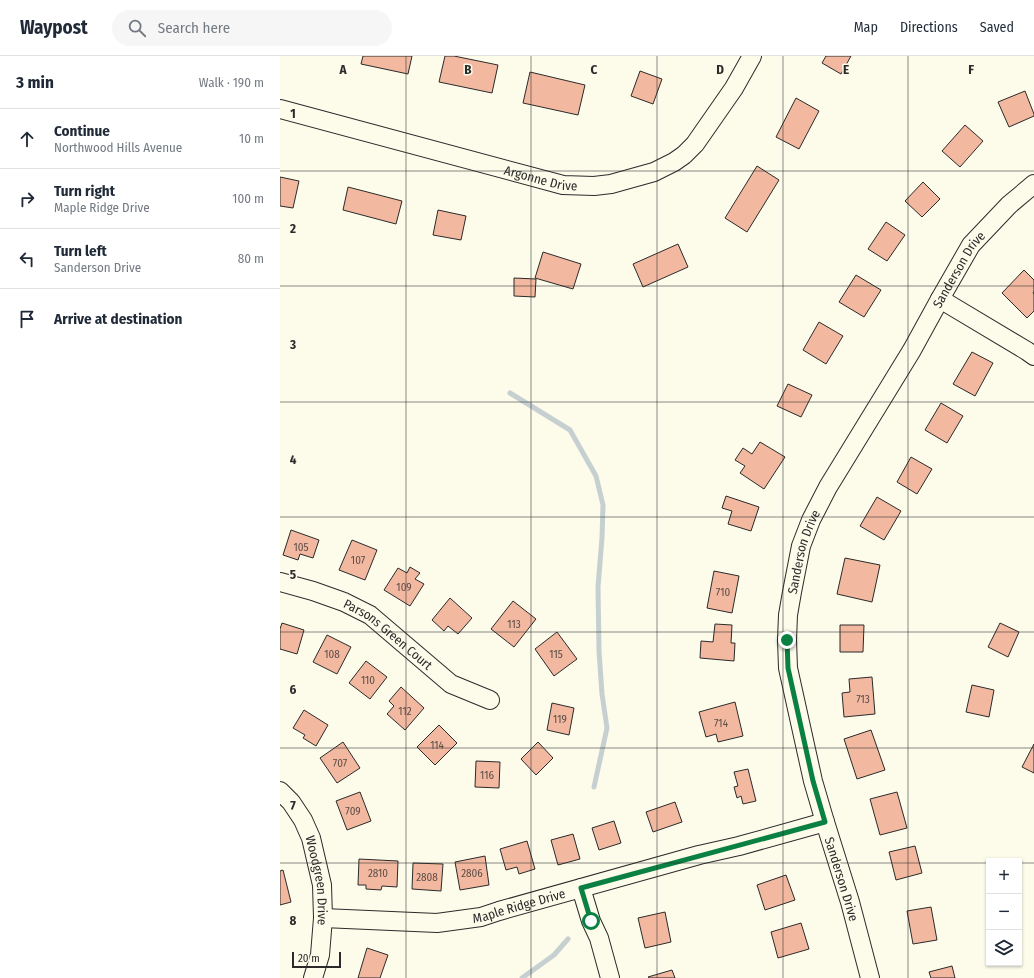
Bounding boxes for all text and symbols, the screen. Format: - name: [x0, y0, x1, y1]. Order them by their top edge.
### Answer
- search box: [112, 10, 392, 46]
- text: Waypost: [20, 16, 88, 39]
- icon: search: [126, 17, 148, 39]
- text: Search here: [158, 19, 230, 37]
- text: Map: [854, 19, 878, 36]
- text: Directions: [900, 19, 958, 36]
- text: Saved: [980, 19, 1014, 36]
- text: A: [338, 62, 347, 77]
- text: B: [464, 62, 472, 77]
- text: C: [591, 62, 598, 77]
- text: D: [716, 62, 724, 77]
- text: E: [843, 62, 849, 77]
- text: F: [968, 62, 974, 77]
- text: 3 min: [16, 72, 54, 93]
- text: Walk · 190 m: [199, 75, 264, 90]
- text: 1: [290, 106, 296, 121]
- text: Continue: [54, 122, 110, 140]
- icon: ahead: [16, 128, 38, 150]
- text: 10 m: [239, 131, 264, 146]
- text: Northwood Hills Avenue: [54, 140, 182, 155]
- street label: Argonne Drive: [503, 163, 578, 193]
- text: Turn right: [54, 182, 115, 200]
- icon: right: [16, 188, 38, 210]
- text: 100 m: [232, 191, 264, 206]
- text: Maple Ridge Drive: [54, 200, 150, 215]
- text: 2: [289, 221, 296, 236]
- street label: Sanderson Drive: [930, 228, 988, 310]
- text: Turn left: [54, 242, 107, 260]
- icon: left: [16, 248, 38, 270]
- text: 80 m: [238, 251, 264, 266]
- text: Sanderson Drive: [54, 260, 141, 275]
- icon: arrive: [16, 308, 38, 330]
- text: Arrive at destination: [54, 310, 182, 328]
- text: 3: [289, 337, 296, 352]
- text: 4: [290, 452, 297, 467]
- street label: Sanderson Drive: [785, 507, 823, 595]
- house number: 105: [293, 541, 309, 554]
- house number: 107: [351, 554, 366, 567]
- text: 5: [290, 567, 296, 582]
- house number: 109: [396, 581, 412, 594]
- house number: 710: [716, 586, 730, 599]
- street label: Parsons Green Court: [341, 596, 436, 673]
- house number: 113: [507, 618, 521, 631]
- route end: [778, 631, 796, 649]
- house number: 108: [324, 648, 340, 661]
- house number: 115: [549, 648, 563, 661]
- house number: 110: [361, 674, 375, 687]
- text: 6: [290, 682, 297, 697]
- house number: 713: [856, 693, 870, 706]
- house number: 112: [398, 705, 412, 718]
- house number: 119: [553, 713, 567, 726]
- house number: 714: [714, 717, 729, 730]
- house number: 114: [430, 739, 445, 752]
- house number: 707: [333, 757, 348, 770]
- house number: 116: [480, 769, 494, 782]
- text: 7: [290, 798, 296, 813]
- house number: 709: [345, 805, 361, 818]
- street label: Woodgreen Drive: [303, 834, 330, 926]
- street label: Sanderson Drive: [822, 835, 861, 923]
- map controls: [986, 858, 1022, 966]
- button: +: [986, 858, 1022, 894]
- house number: 2810: [368, 867, 388, 880]
- house number: 2806: [461, 867, 483, 880]
- house number: 2808: [416, 871, 438, 884]
- street label: Maple Ridge Drive: [472, 886, 567, 926]
- button: −: [986, 894, 1022, 930]
- route start: [582, 912, 600, 930]
- text: 8: [290, 913, 297, 928]
- button: layers: [986, 930, 1022, 966]
- scale bar: [292, 950, 341, 969]
- text: 20 m: [298, 952, 320, 965]

